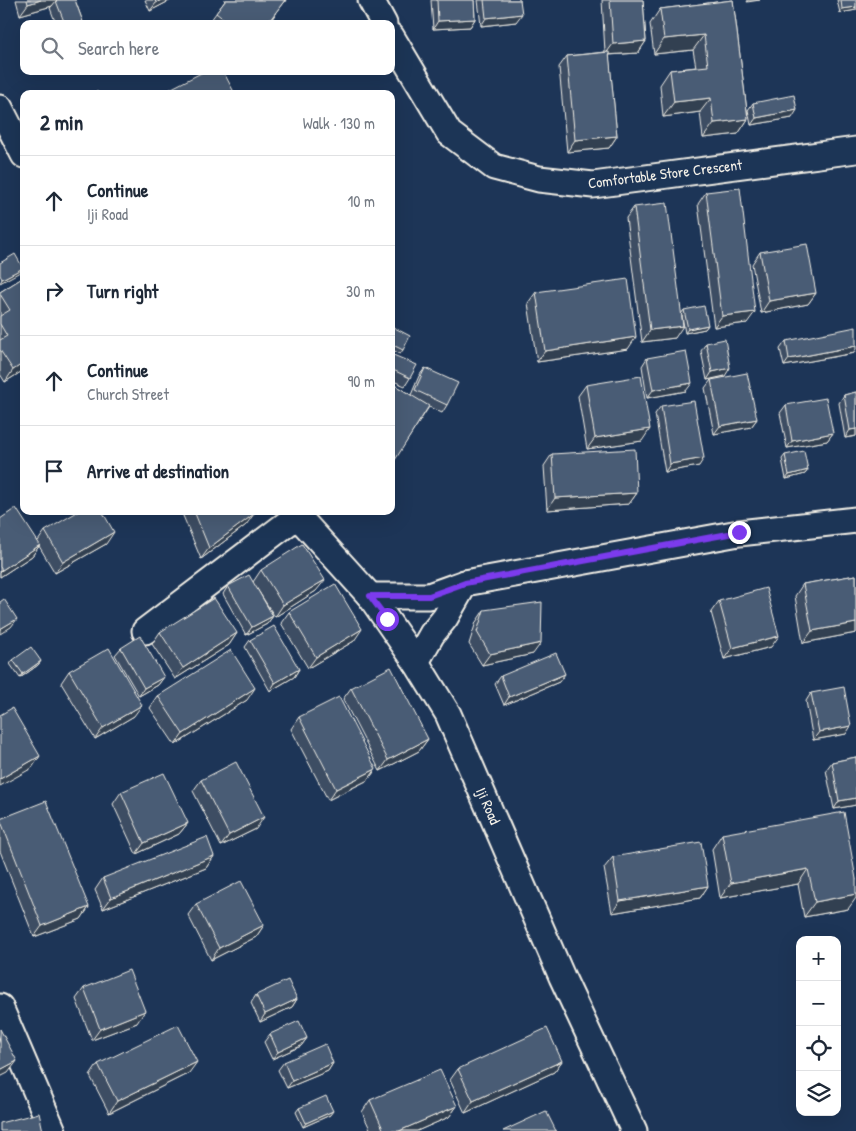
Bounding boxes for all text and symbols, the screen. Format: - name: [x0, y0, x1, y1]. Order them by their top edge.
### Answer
- search box: [20, 20, 395, 75]
- icon: search: [38, 34, 66, 62]
- text: Search here: [78, 35, 159, 61]
- text: 2 min: [40, 108, 83, 137]
- text: Walk · 130 m: [303, 112, 375, 134]
- street label: Comfortable Store Crescent: [587, 154, 744, 193]
- text: Continue: [87, 177, 148, 203]
- icon: ahead: [40, 187, 68, 215]
- text: 10 m: [347, 190, 375, 212]
- text: Iji Road: [87, 203, 128, 225]
- icon: right: [40, 277, 68, 305]
- text: Turn right: [87, 278, 158, 304]
- text: 30 m: [346, 280, 375, 302]
- text: Continue: [87, 357, 148, 383]
- icon: ahead: [40, 367, 68, 395]
- text: 90 m: [347, 370, 375, 392]
- text: Church Street: [87, 383, 169, 405]
- icon: arrive: [40, 457, 68, 485]
- text: Arrive at destination: [87, 458, 229, 484]
- route end: [728, 521, 751, 544]
- route start: [376, 608, 399, 631]
- street label: Iji Road: [471, 784, 506, 828]
- map controls: [796, 936, 841, 1116]
- button: +: [796, 936, 841, 981]
- button: −: [796, 981, 841, 1026]
- button: locate: [796, 1026, 841, 1071]
- button: layers: [796, 1071, 841, 1116]

